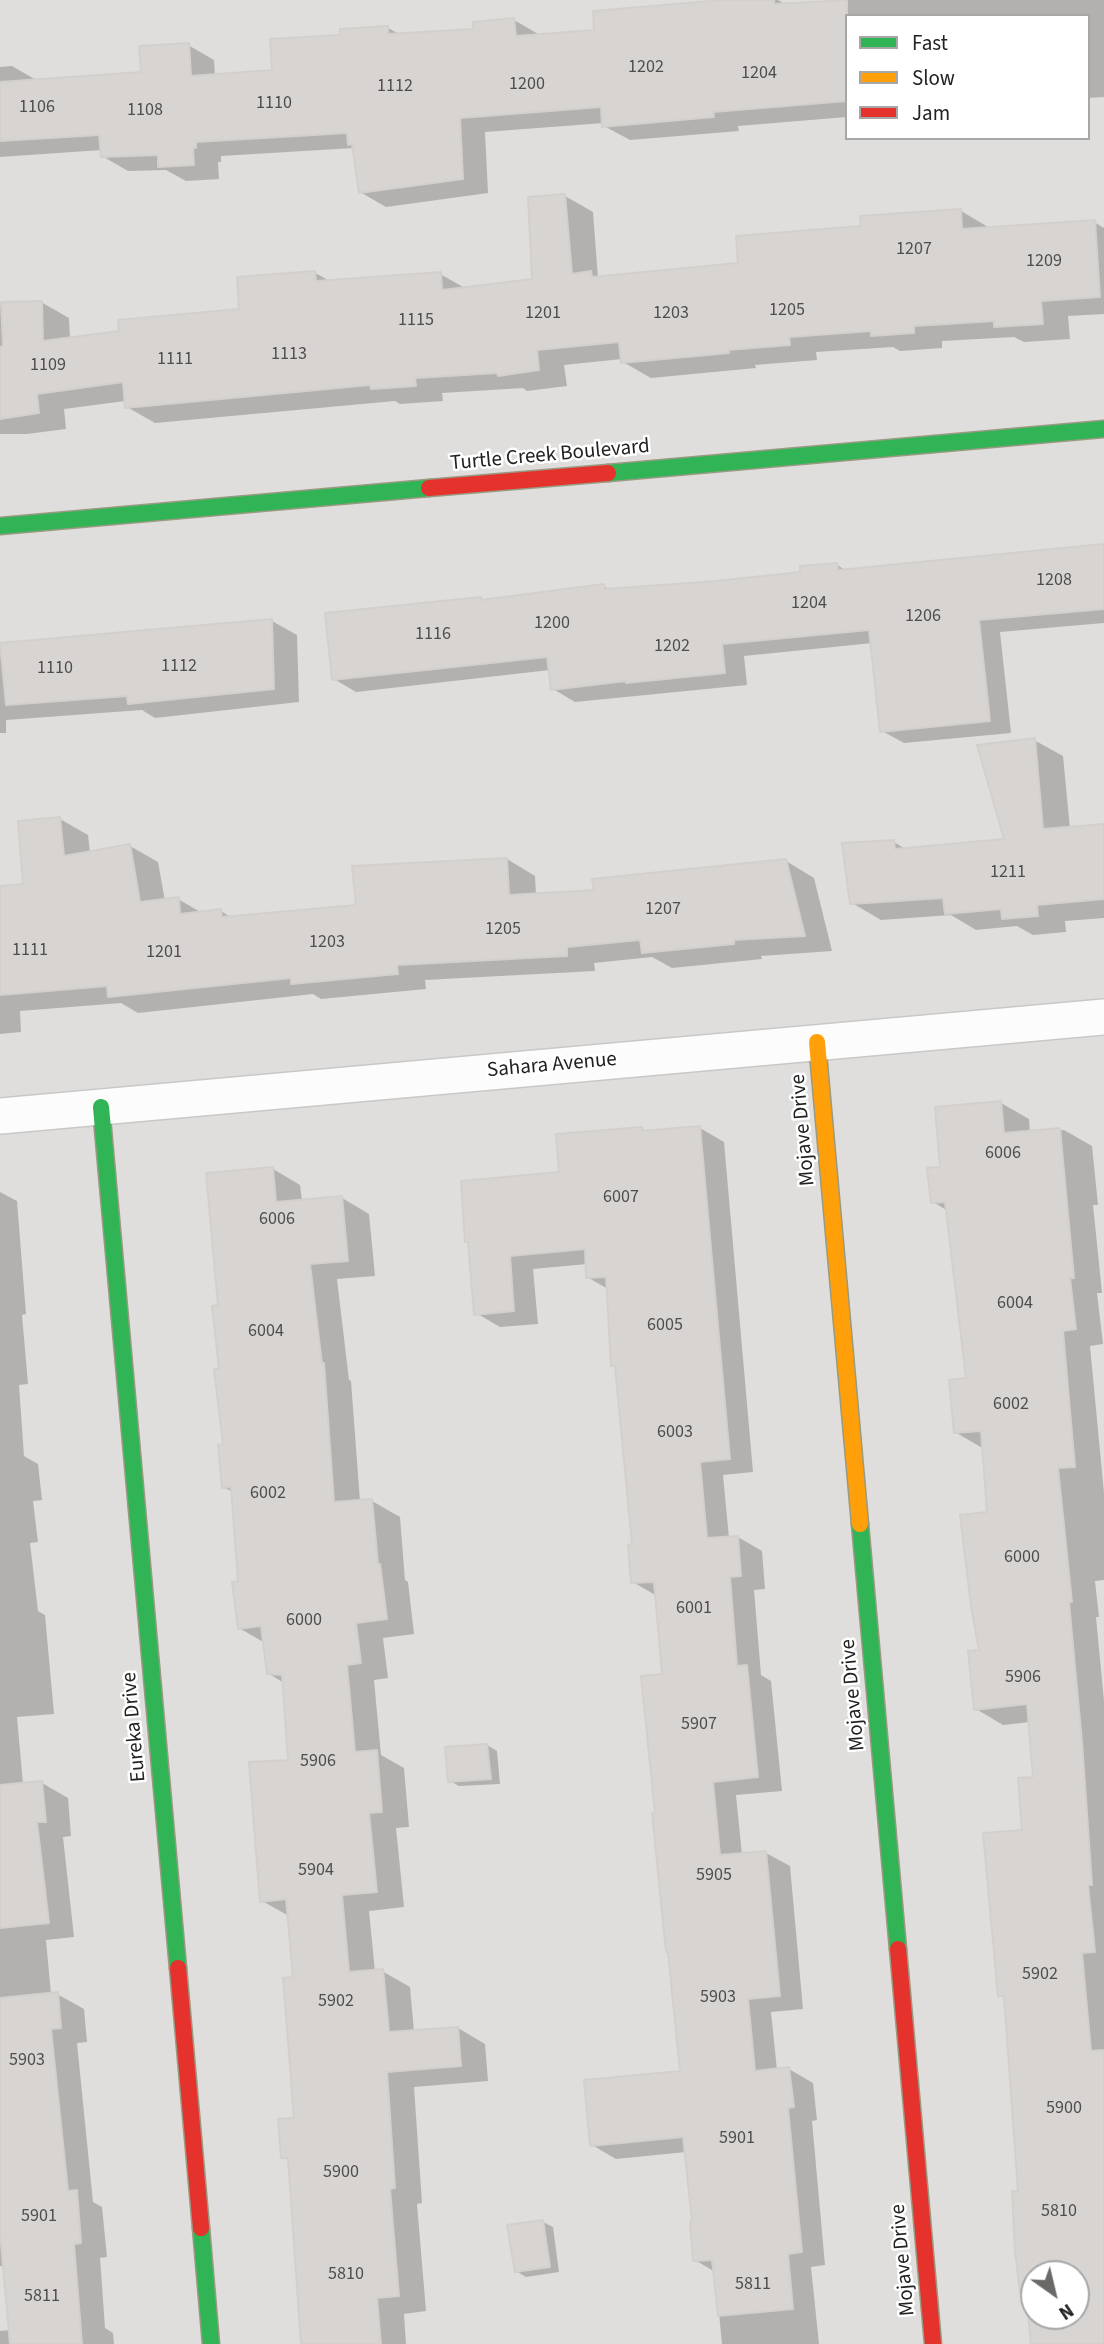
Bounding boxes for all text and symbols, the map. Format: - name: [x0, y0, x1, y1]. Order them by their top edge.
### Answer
- legend: [845, 14, 1090, 140]
- text: Fast: [912, 28, 948, 58]
- house number: 1202: [628, 57, 664, 79]
- house number: 1204: [741, 63, 777, 85]
- text: Slow: [912, 63, 955, 93]
- house number: 1200: [509, 74, 545, 96]
- house number: 1112: [377, 76, 413, 98]
- house number: 1110: [256, 93, 292, 115]
- house number: 1106: [19, 97, 55, 119]
- text: Jam: [912, 98, 950, 128]
- house number: 1108: [127, 100, 163, 122]
- house number: 1207: [896, 239, 932, 261]
- house number: 1209: [1026, 251, 1062, 273]
- house number: 1205: [769, 300, 805, 322]
- house number: 1201: [525, 303, 561, 325]
- house number: 1203: [653, 303, 689, 325]
- house number: 1115: [398, 310, 434, 332]
- house number: 1113: [271, 344, 307, 366]
- house number: 1111: [157, 349, 193, 371]
- house number: 1109: [30, 355, 66, 377]
- street label: Turtle Creek Boulevard: [449, 435, 651, 477]
- house number: 1208: [1036, 570, 1072, 592]
- house number: 1204: [791, 593, 827, 615]
- house number: 1206: [905, 606, 941, 628]
- house number: 1200: [534, 613, 570, 635]
- house number: 1116: [415, 624, 451, 646]
- house number: 1202: [654, 636, 690, 658]
- house number: 1112: [161, 656, 197, 678]
- house number: 1110: [37, 658, 73, 680]
- house number: 1211: [990, 862, 1026, 884]
- house number: 1207: [645, 899, 681, 921]
- house number: 1205: [485, 919, 521, 941]
- house number: 1203: [309, 932, 345, 954]
- house number: 1111: [12, 940, 48, 962]
- house number: 1201: [146, 942, 182, 964]
- street label: Sahara Avenue: [486, 1048, 618, 1084]
- street label: Mojave Drive: [787, 1073, 821, 1187]
- house number: 6006: [985, 1143, 1021, 1165]
- house number: 6007: [603, 1187, 639, 1209]
- house number: 6006: [259, 1209, 295, 1231]
- house number: 6004: [997, 1293, 1033, 1315]
- house number: 6005: [647, 1315, 683, 1337]
- house number: 6004: [248, 1321, 284, 1343]
- house number: 6002: [993, 1394, 1029, 1416]
- house number: 6003: [657, 1422, 693, 1444]
- house number: 6002: [250, 1483, 286, 1505]
- house number: 6000: [1004, 1547, 1040, 1569]
- house number: 6001: [676, 1598, 712, 1620]
- house number: 6000: [286, 1610, 322, 1632]
- street label: Mojave Drive: [837, 1638, 871, 1752]
- house number: 5906: [1005, 1667, 1041, 1689]
- street label: Eureka Drive: [118, 1671, 152, 1783]
- house number: 5907: [681, 1714, 717, 1736]
- house number: 5906: [300, 1751, 336, 1773]
- house number: 5904: [298, 1860, 334, 1882]
- house number: 5905: [696, 1865, 732, 1887]
- house number: 5902: [1022, 1964, 1058, 1986]
- house number: 5903: [700, 1987, 736, 2009]
- house number: 5902: [318, 1991, 354, 2013]
- house number: 5903: [9, 2050, 45, 2072]
- house number: 5900: [1046, 2098, 1082, 2120]
- house number: 5901: [719, 2128, 755, 2150]
- house number: 5900: [323, 2162, 359, 2184]
- house number: 5810: [1041, 2201, 1077, 2223]
- street label: Mojave Drive: [887, 2203, 921, 2317]
- house number: 5901: [21, 2206, 57, 2228]
- north arrow: [1020, 2260, 1090, 2330]
- house number: 5810: [328, 2264, 364, 2286]
- house number: 5811: [735, 2274, 771, 2296]
- house number: 5811: [24, 2286, 60, 2308]
- text: N: [1053, 2296, 1079, 2326]

